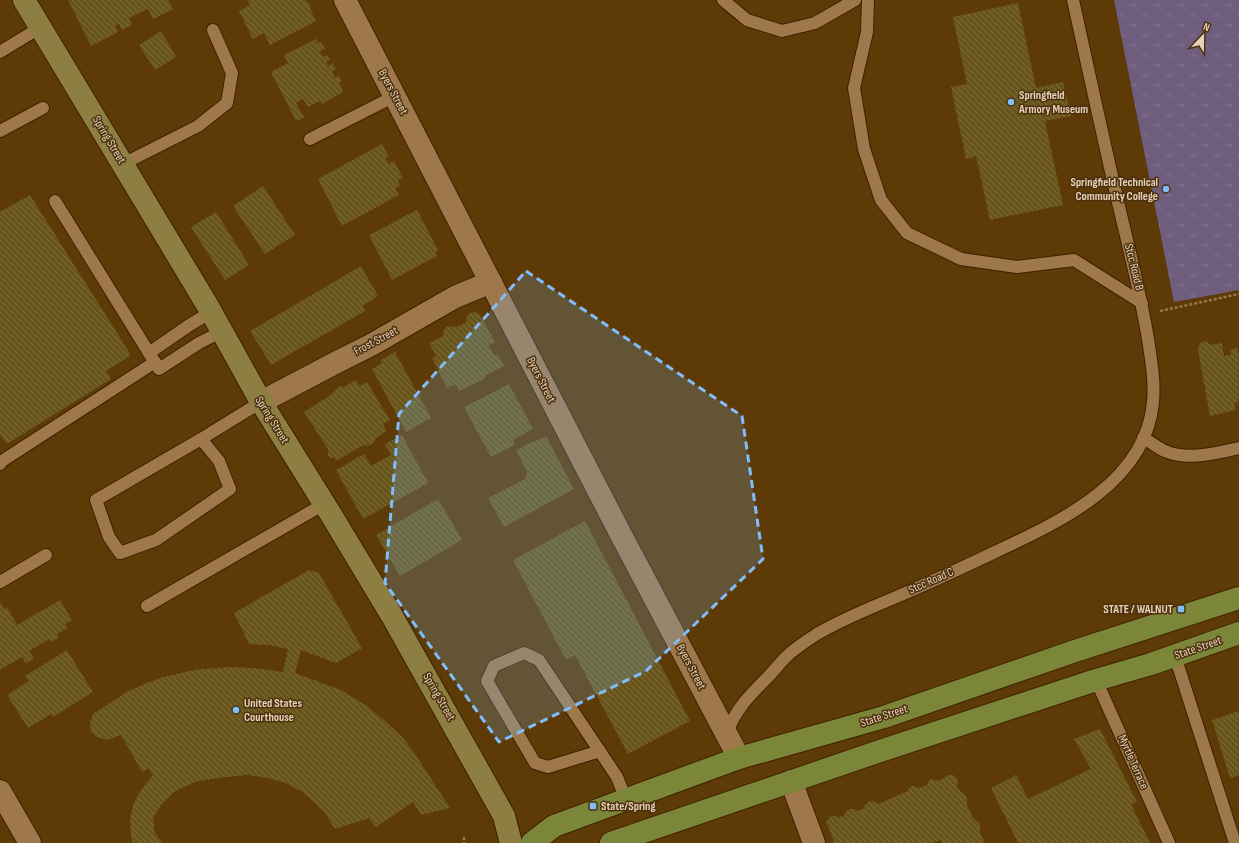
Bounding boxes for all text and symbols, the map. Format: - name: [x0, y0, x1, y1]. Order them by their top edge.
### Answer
- north arrow: [1183, 16, 1223, 56]
- text: N: [1201, 20, 1212, 34]
- street label: Byers Street: [375, 67, 411, 118]
- place label: Springfield Armory Museum: [1018, 88, 1088, 117]
- marker: Springfield Armory Museum: [1006, 97, 1016, 107]
- street label: Spring Street: [89, 113, 129, 167]
- place label: Springfield Technical Community College: [1070, 175, 1158, 204]
- marker: Springfield Technical Community College: [1161, 184, 1171, 194]
- street label: Stcc Road B: [1121, 242, 1147, 292]
- street label: Frost Street: [351, 323, 401, 359]
- street label: Byers Street: [523, 355, 559, 406]
- street label: Spring Street: [252, 394, 293, 447]
- street label: Stcc Road C: [906, 564, 956, 598]
- place label: STATE / WALNUT: [1103, 602, 1173, 617]
- marker: STATE / WALNUT: [1176, 604, 1186, 614]
- street label: State Street: [1172, 633, 1224, 663]
- street label: Byers Street: [673, 642, 709, 693]
- street label: Spring Street: [419, 670, 459, 724]
- place label: United States Courthouse: [244, 696, 302, 725]
- street label: State Street: [858, 701, 910, 731]
- marker: United States Courthouse: [231, 705, 241, 715]
- street label: Myrtle Terrace: [1114, 733, 1152, 792]
- place label: State/Spring: [601, 799, 655, 814]
- marker: State/Spring: [588, 801, 598, 811]

